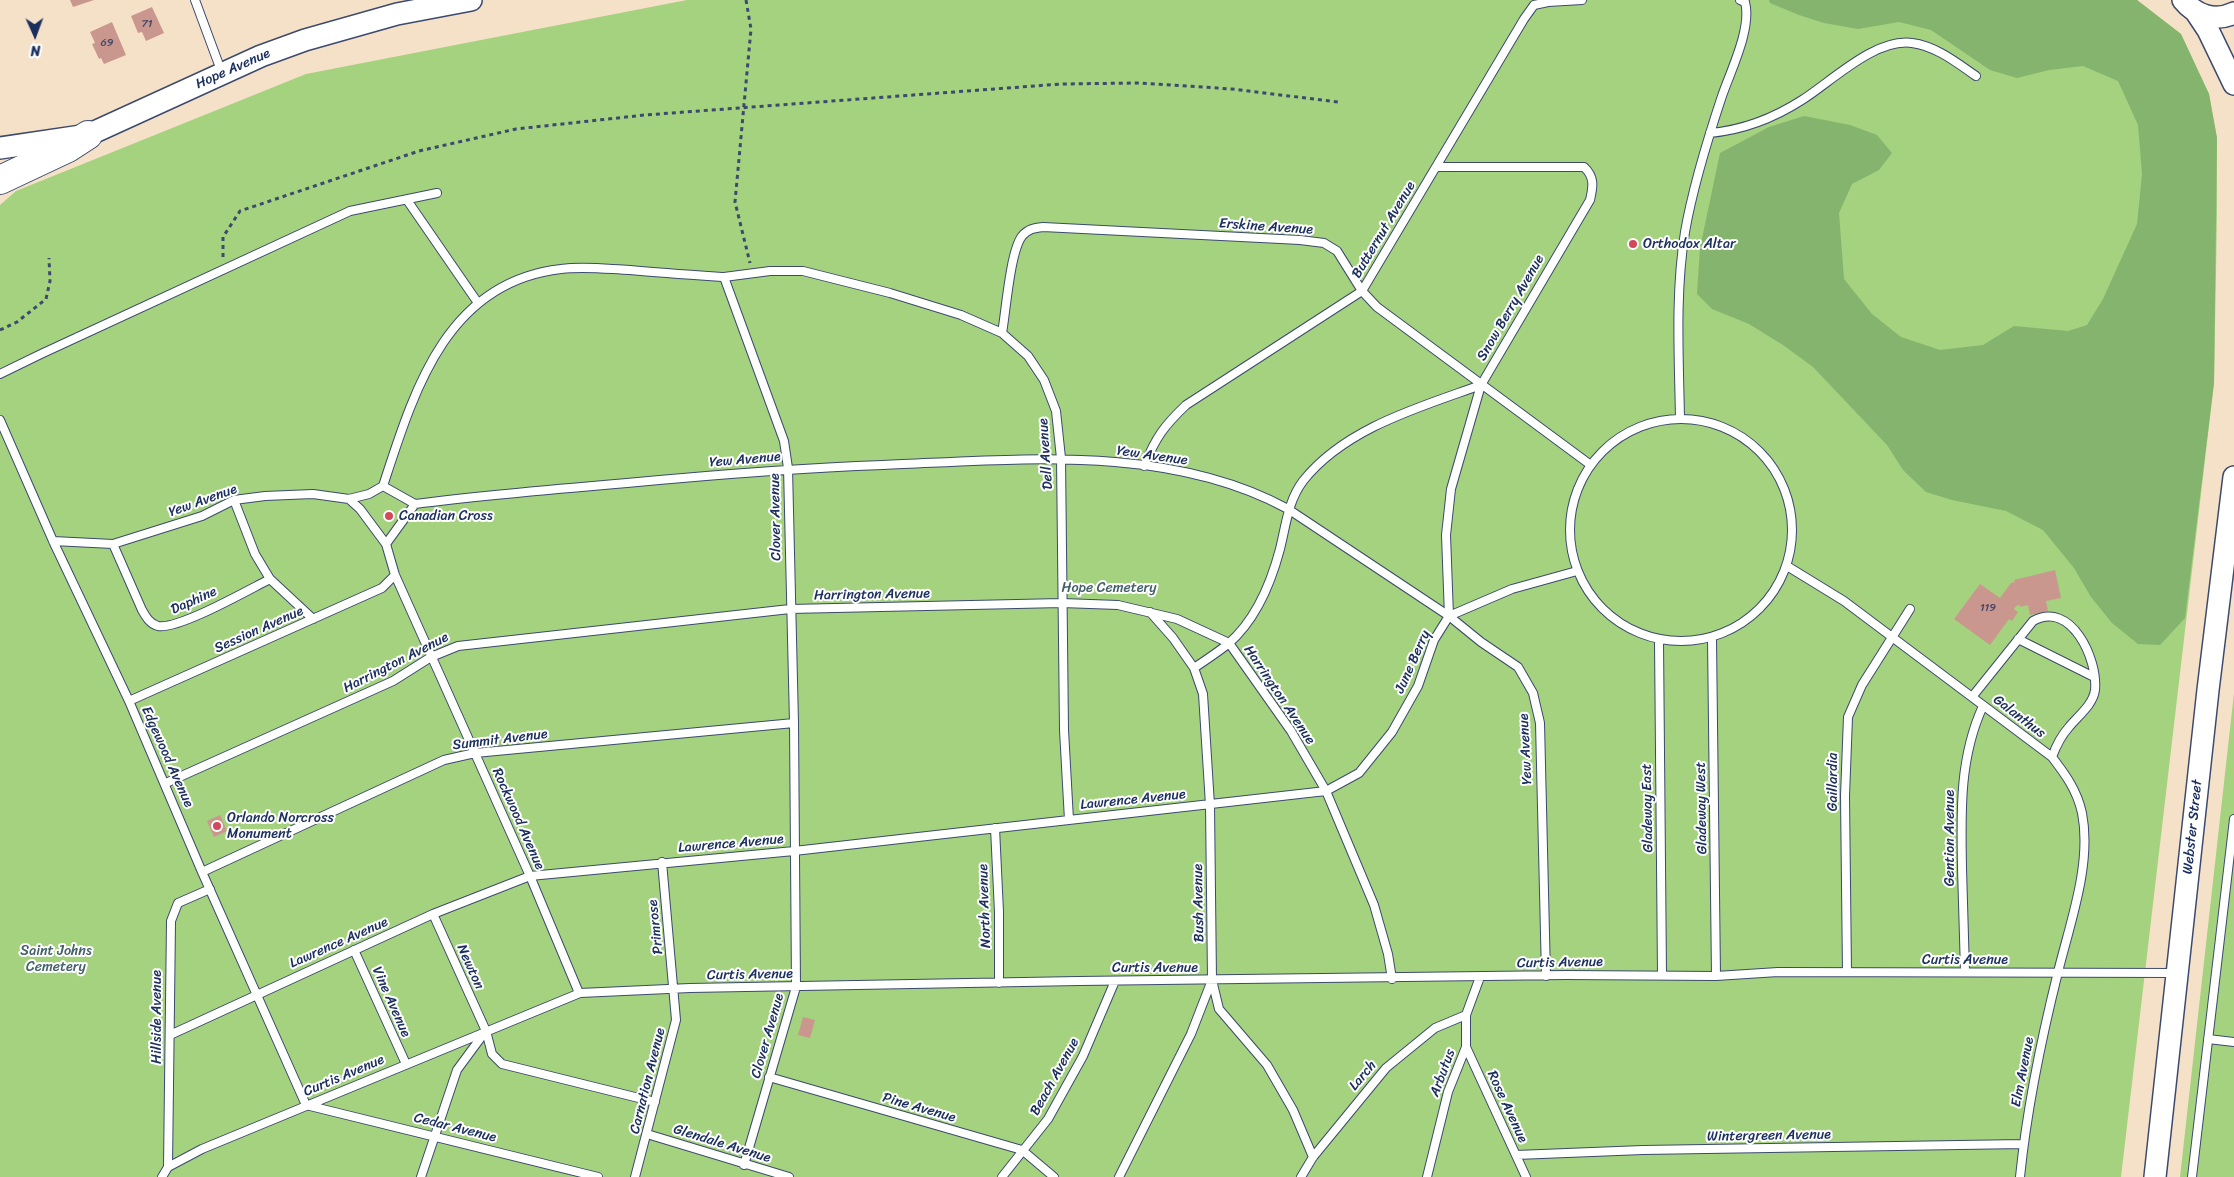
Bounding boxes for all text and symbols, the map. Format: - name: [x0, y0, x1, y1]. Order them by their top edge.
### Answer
- north arrow: [10, 10, 60, 60]
- house number: 71: [142, 17, 152, 31]
- house number: 69: [100, 36, 114, 50]
- text: N: [30, 38, 41, 63]
- street label: Hope Avenue: [193, 45, 273, 93]
- street label: Butternut Avenue: [1349, 179, 1419, 281]
- street label: Erskine Avenue: [1218, 215, 1314, 239]
- place label: Orthodox Altar: [1643, 236, 1736, 252]
- marker: Orthodox Altar: [1627, 238, 1639, 250]
- street label: Snow Berry Avenue: [1474, 252, 1548, 364]
- street label: Dell Avenue: [1035, 418, 1057, 490]
- street label: Yew Avenue: [1115, 443, 1189, 469]
- street label: Yew Avenue: [709, 449, 781, 471]
- street label: Clover Avenue: [767, 473, 785, 561]
- street label: Yew Avenue: [167, 481, 239, 521]
- place label: Canadian Cross: [399, 508, 493, 524]
- marker: Canadian Cross: [383, 510, 395, 522]
- park label: Hope Cemetery: [1061, 580, 1157, 596]
- street label: Daphine: [169, 583, 219, 619]
- street label: Harrington Avenue: [814, 586, 930, 604]
- house number: 119: [1980, 601, 1996, 615]
- street label: Session Avenue: [212, 603, 306, 657]
- street label: June Berry: [1392, 628, 1434, 696]
- street label: Harrington Avenue: [341, 629, 451, 697]
- street label: Harrington Avenue: [1240, 642, 1318, 748]
- street label: Galanthus: [1989, 692, 2049, 742]
- street label: Edgewood Avenue: [137, 704, 197, 810]
- street label: Yew Avenue: [1516, 713, 1536, 785]
- street label: Summit Avenue: [452, 726, 548, 754]
- street label: Gaillardia: [1825, 753, 1841, 811]
- street label: Gladeway West: [1693, 762, 1711, 854]
- street label: Gladeway East: [1639, 763, 1657, 853]
- street label: Rockwood Avenue: [488, 766, 548, 872]
- street label: Webster Street: [2180, 779, 2206, 875]
- street label: Lawrence Avenue: [1080, 786, 1186, 814]
- street label: Gention Avenue: [1942, 790, 1958, 886]
- place label: Orlando Norcross Monument: [227, 810, 334, 842]
- marker: Orlando Norcross Monument: [211, 820, 223, 832]
- street label: Lawrence Avenue: [678, 831, 784, 857]
- street label: North Avenue: [975, 864, 995, 948]
- street label: Bush Avenue: [1190, 864, 1208, 942]
- street label: Primrose: [645, 899, 667, 955]
- street label: Lawrence Avenue: [287, 914, 391, 972]
- street label: Newton: [453, 942, 487, 992]
- park label: Saint Johns Cemetery: [20, 943, 92, 976]
- street label: Curtis Avenue: [1922, 952, 2008, 968]
- street label: Curtis Avenue: [1517, 954, 1603, 972]
- street label: Curtis Avenue: [1112, 960, 1198, 976]
- street label: Vine Avenue: [368, 964, 414, 1040]
- street label: Curtis Avenue: [707, 966, 793, 984]
- street label: Hillside Avenue: [149, 970, 165, 1064]
- street label: Clover Avenue: [748, 992, 788, 1080]
- street label: Carnation Avenue: [627, 1026, 669, 1136]
- street label: Beach Avenue: [1027, 1035, 1083, 1119]
- street label: Elm Avenue: [2008, 1036, 2038, 1108]
- street label: Arbutus: [1427, 1047, 1459, 1099]
- street label: Curtis Avenue: [301, 1051, 387, 1101]
- street label: Larch: [1346, 1058, 1380, 1094]
- street label: Rose Avenue: [1483, 1068, 1531, 1146]
- street label: Pine Avenue: [880, 1090, 958, 1126]
- street label: Cedar Avenue: [412, 1110, 498, 1146]
- street label: Glendale Avenue: [671, 1121, 773, 1167]
- street label: Wintergreen Avenue: [1707, 1127, 1831, 1145]

